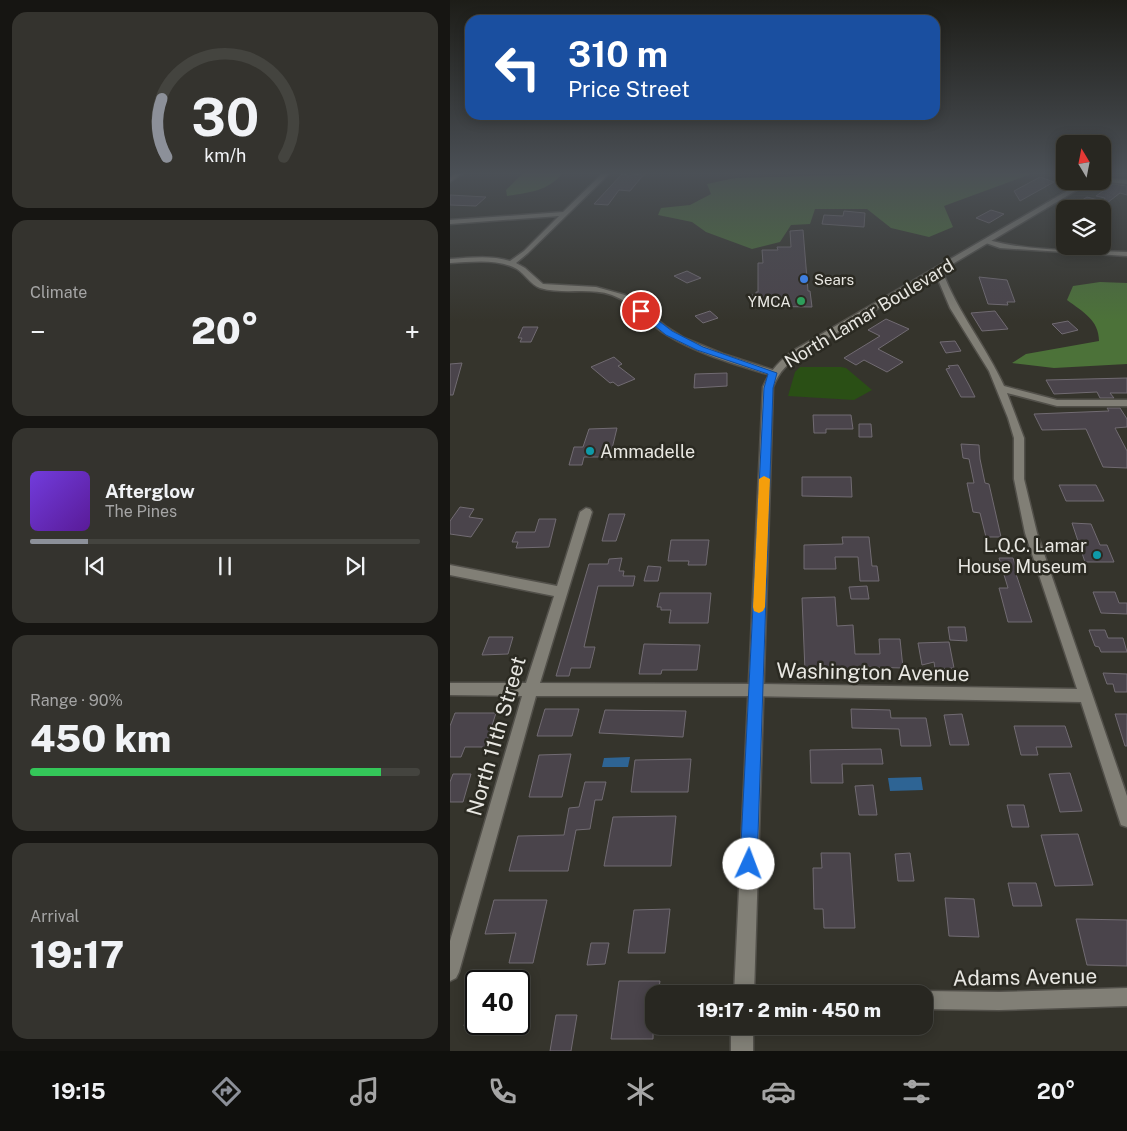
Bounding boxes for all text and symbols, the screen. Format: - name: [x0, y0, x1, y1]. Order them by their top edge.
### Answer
- text: 310 m: [568, 34, 668, 75]
- icon: left: [485, 35, 550, 100]
- text: Price Street: [568, 76, 690, 102]
- text: 30: [191, 87, 259, 148]
- north arrow: [1056, 135, 1111, 190]
- map controls: [1056, 135, 1111, 255]
- text: km/h: [204, 145, 246, 166]
- button: layers: [1056, 200, 1111, 255]
- street label: North Lamar Boulevard: [781, 254, 957, 372]
- place label: Sears: [814, 271, 854, 288]
- marker: Sears: [798, 273, 810, 285]
- text: Climate: [30, 283, 87, 302]
- pin: [620, 290, 662, 332]
- place label: YMCA: [748, 293, 791, 310]
- marker: YMCA: [795, 295, 807, 307]
- icon: arrive: [627, 297, 655, 325]
- text: 20°: [191, 308, 259, 353]
- text: −: [30, 315, 46, 348]
- text: +: [404, 315, 420, 348]
- place label: Ammadelle: [600, 441, 695, 462]
- marker: Ammadelle: [584, 445, 596, 457]
- text: Afterglow: [105, 480, 195, 502]
- text: The Pines: [105, 502, 177, 521]
- place label: L.Q.C. Lamar House Museum: [957, 535, 1087, 577]
- marker: L.Q.C. Lamar House Museum: [1091, 549, 1103, 561]
- icon: previous: [81, 552, 109, 580]
- icon: pause: [211, 552, 239, 580]
- icon: next: [341, 552, 369, 580]
- street label: North 11th Street: [461, 653, 531, 819]
- street label: Washington Avenue: [776, 658, 970, 686]
- text: Range · 90%: [30, 691, 123, 710]
- text: 450 km: [30, 716, 171, 761]
- position arrow: [722, 837, 774, 889]
- text: Arrival: [30, 907, 79, 926]
- text: 19:17: [30, 932, 124, 977]
- street label: Adams Avenue: [952, 963, 1098, 991]
- speed limit sign: 40: [465, 970, 530, 1035]
- text: 19:17 · 2 min · 450 m: [697, 999, 881, 1021]
- icon: directions: [209, 1074, 244, 1109]
- icon: music: [347, 1074, 382, 1109]
- icon: phone: [485, 1074, 520, 1109]
- icon: climate: [623, 1074, 658, 1109]
- icon: car: [761, 1074, 796, 1109]
- icon: filters: [899, 1074, 934, 1109]
- text: 19:15: [52, 1078, 106, 1104]
- text: 20°: [1037, 1078, 1075, 1104]

